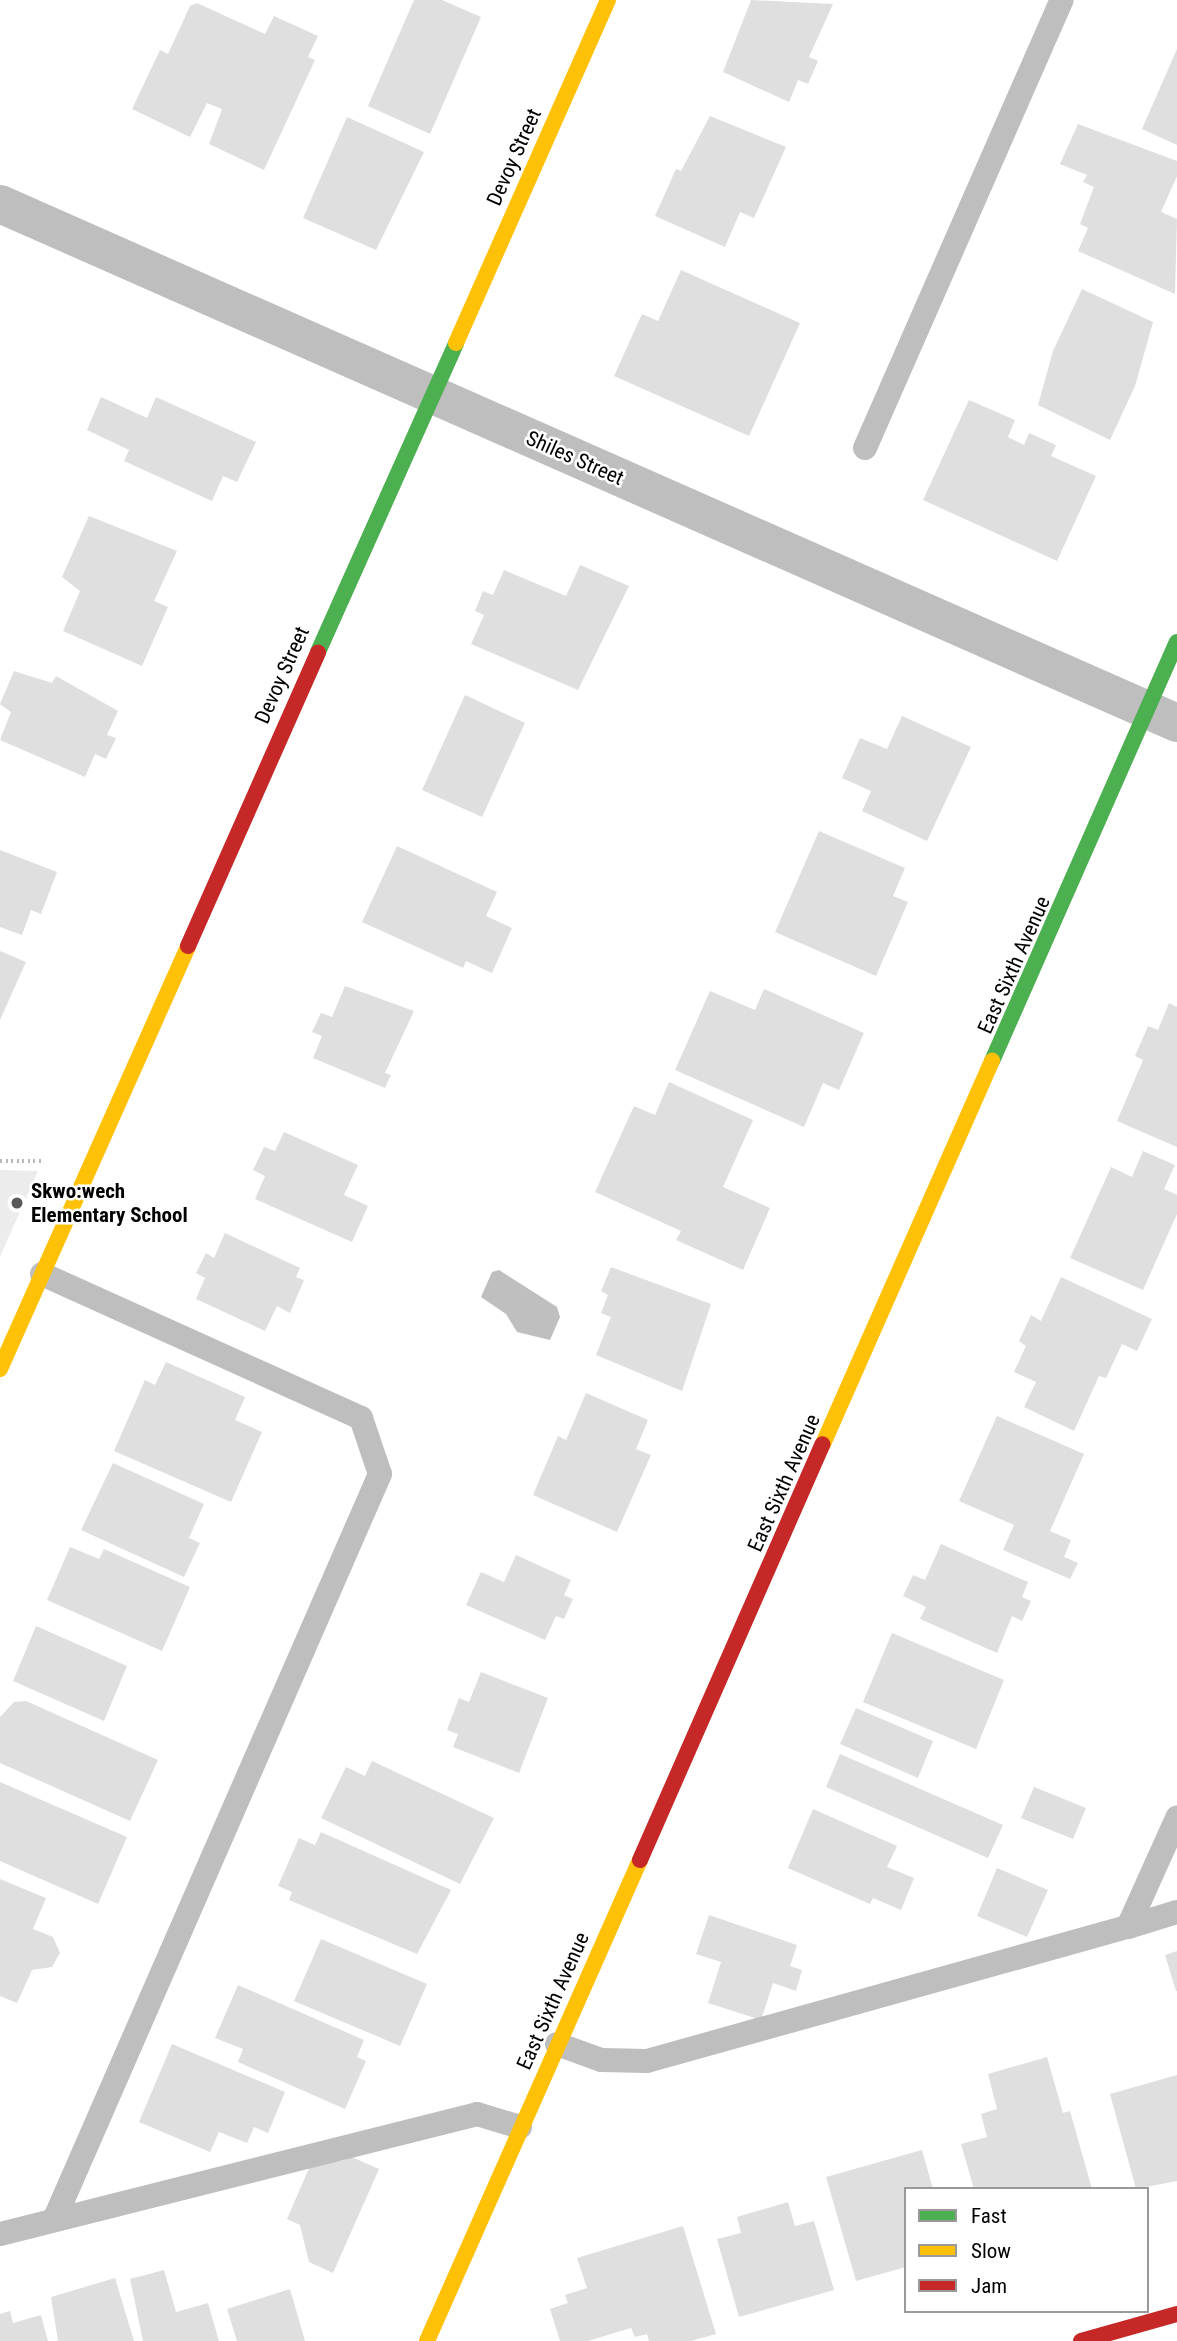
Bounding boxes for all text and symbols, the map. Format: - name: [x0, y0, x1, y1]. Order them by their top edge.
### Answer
- street label: Devoy Street: [481, 105, 547, 209]
- street label: Shiles Street: [522, 425, 628, 491]
- street label: Devoy Street: [249, 623, 315, 727]
- street label: East Sixth Avenue: [972, 892, 1056, 1038]
- place label: Skwo:wech Elementary School: [31, 1178, 188, 1228]
- marker: Skwo:wech Elementary School: [9, 1195, 25, 1211]
- street label: East Sixth Avenue: [742, 1410, 826, 1556]
- street label: East Sixth Avenue: [511, 1928, 595, 2074]
- legend: [904, 2187, 1149, 2313]
- text: Fast: [971, 2204, 1007, 2228]
- text: Slow: [971, 2239, 1011, 2263]
- text: Jam: [971, 2274, 1007, 2298]

